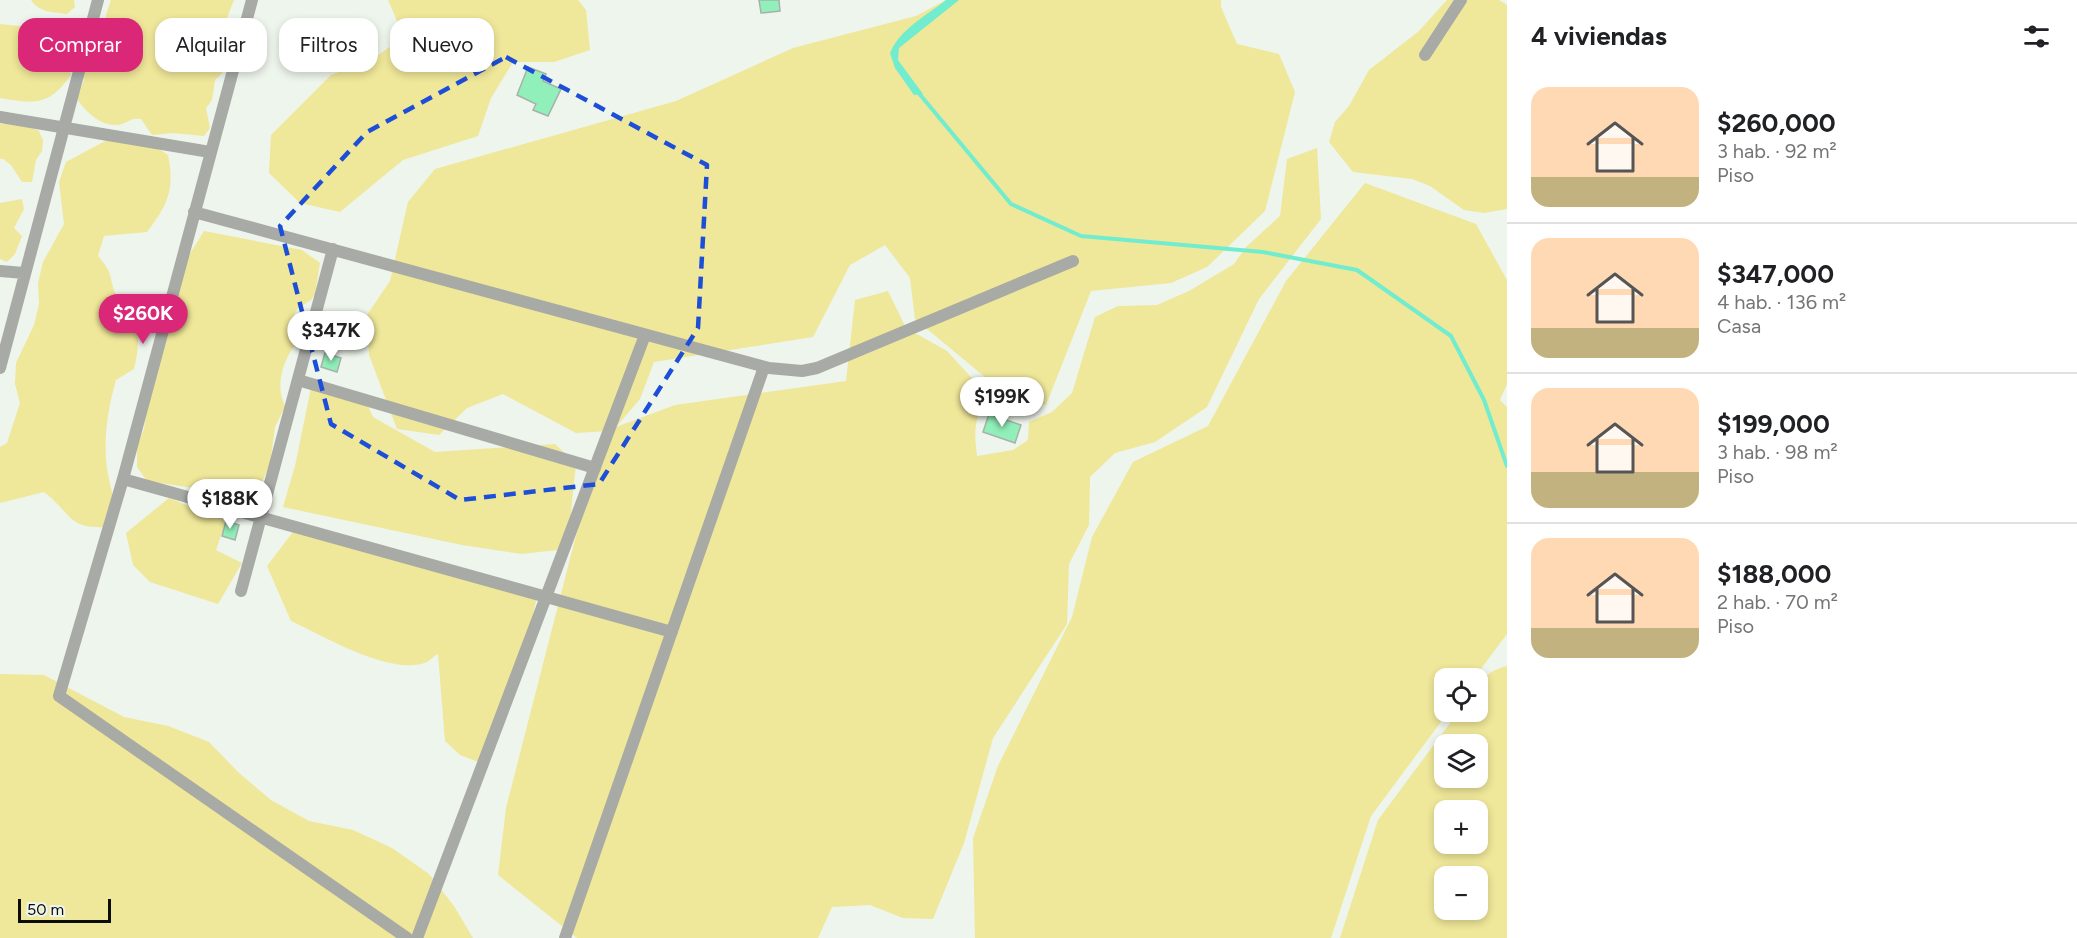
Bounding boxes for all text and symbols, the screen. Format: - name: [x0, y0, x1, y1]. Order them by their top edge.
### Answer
- chip: Comprar: [18, 18, 143, 72]
- chip: Alquilar: [155, 18, 267, 72]
- chip: Filtros: [279, 18, 378, 72]
- chip: Nuevo: [390, 18, 494, 72]
- text: 4 viviendas: [1531, 20, 1667, 52]
- icon: filters: [2020, 20, 2053, 53]
- text: $260,000: [1717, 107, 1836, 139]
- icon: home: [1579, 111, 1651, 183]
- text: 3 hab. · 92 m²: [1717, 139, 1837, 163]
- text: Piso: [1717, 163, 1754, 187]
- text: $347,000: [1717, 258, 1834, 290]
- icon: home: [1579, 262, 1651, 334]
- text: 4 hab. · 136 m²: [1717, 290, 1846, 314]
- pin: $260K: [101, 294, 185, 345]
- text: $260K: [113, 301, 173, 325]
- pin: $347K: [289, 311, 373, 362]
- text: Casa: [1717, 314, 1761, 338]
- text: $347K: [301, 318, 361, 342]
- pin: $199K: [960, 377, 1044, 428]
- text: $199K: [974, 384, 1030, 408]
- text: $199,000: [1717, 408, 1830, 440]
- icon: home: [1579, 412, 1651, 484]
- text: 3 hab. · 98 m²: [1717, 440, 1838, 464]
- text: Piso: [1717, 464, 1754, 488]
- pin: $188K: [188, 479, 272, 530]
- text: $188K: [201, 486, 259, 510]
- text: $188,000: [1717, 558, 1831, 590]
- icon: home: [1579, 562, 1651, 634]
- text: 2 hab. · 70 m²: [1717, 590, 1838, 614]
- text: Piso: [1717, 614, 1754, 638]
- map controls: [1434, 668, 1488, 920]
- button: locate: [1434, 668, 1488, 722]
- button: layers: [1434, 734, 1488, 788]
- button: +: [1434, 800, 1488, 854]
- button: −: [1434, 866, 1488, 920]
- scale bar: [18, 896, 111, 924]
- text: 50 m: [27, 900, 64, 919]

